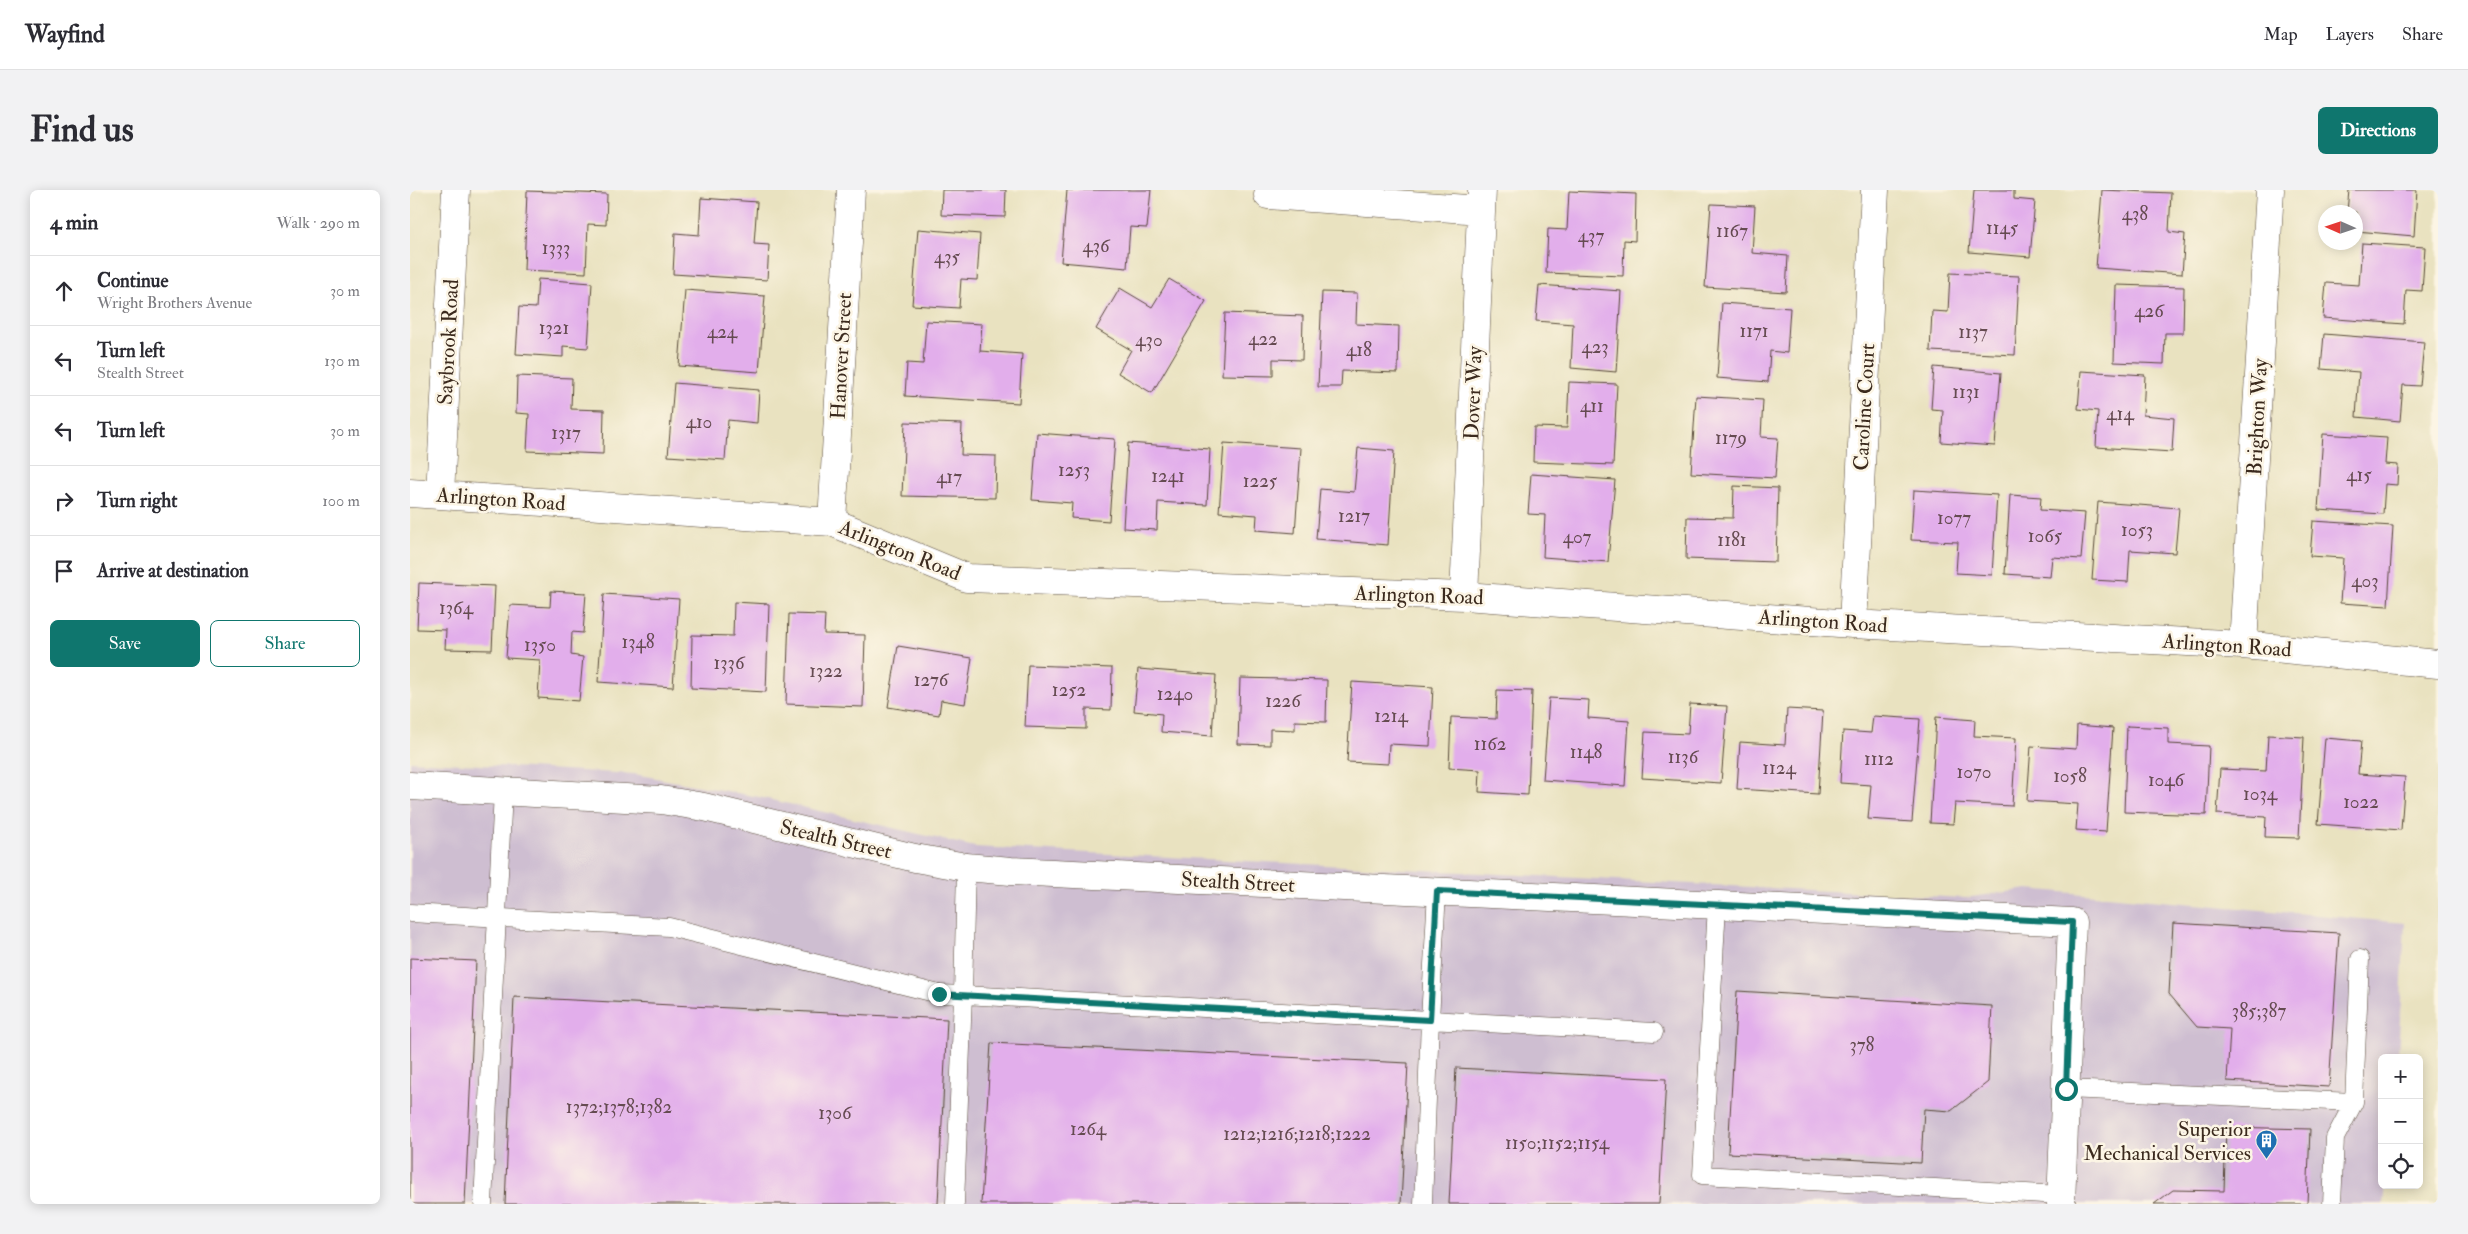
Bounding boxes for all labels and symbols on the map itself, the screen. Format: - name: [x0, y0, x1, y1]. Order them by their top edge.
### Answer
- house number: 438: [2122, 202, 2148, 226]
- north arrow: [2318, 205, 2363, 250]
- house number: 1145: [1986, 216, 2019, 240]
- house number: 1167: [1716, 219, 1748, 243]
- house number: 437: [1578, 224, 1604, 248]
- house number: 436: [1082, 234, 1111, 258]
- house number: 1333: [542, 236, 570, 260]
- house number: 435: [934, 245, 961, 269]
- street label: Saybrook Road: [432, 278, 465, 406]
- street label: Hanover Street: [825, 292, 858, 420]
- house number: 426: [2134, 299, 2165, 323]
- house number: 1321: [539, 316, 569, 340]
- house number: 1171: [1739, 319, 1769, 343]
- house number: 424: [707, 320, 738, 344]
- house number: 1137: [1958, 320, 1988, 344]
- house number: 422: [1248, 327, 1278, 351]
- house number: 430: [1135, 328, 1163, 352]
- house number: 423: [1581, 335, 1609, 359]
- house number: 418: [1346, 338, 1372, 362]
- street label: Caroline Court: [1848, 342, 1881, 471]
- street label: Dover Way: [1458, 345, 1489, 441]
- street label: Brighton Way: [2241, 357, 2274, 476]
- house number: 1131: [1952, 380, 1980, 404]
- house number: 411: [1580, 394, 1604, 418]
- house number: 414: [2106, 402, 2134, 426]
- house number: 410: [686, 410, 712, 434]
- house number: 1317: [551, 421, 581, 445]
- house number: 1179: [1715, 426, 1747, 450]
- house number: 1253: [1058, 458, 1090, 482]
- house number: 415: [2346, 463, 2372, 487]
- house number: 1241: [1151, 464, 1185, 488]
- house number: 417: [936, 465, 962, 489]
- house number: 1225: [1243, 469, 1278, 493]
- street label: Arlington Road: [435, 481, 567, 518]
- house number: 1217: [1338, 504, 1370, 528]
- house number: 1077: [1937, 506, 1971, 530]
- street label: Arlington Road: [834, 513, 965, 587]
- house number: 1053: [2121, 518, 2153, 542]
- house number: 1065: [2028, 524, 2063, 548]
- house number: 407: [1563, 525, 1592, 549]
- house number: 1181: [1717, 528, 1747, 552]
- house number: 403: [2351, 569, 2379, 593]
- street label: Arlington Road: [1353, 580, 1485, 611]
- house number: 1364: [439, 596, 474, 620]
- street label: Arlington Road: [1757, 603, 1889, 640]
- street label: Arlington Road: [2161, 627, 2293, 664]
- house number: 1348: [621, 630, 655, 654]
- house number: 1350: [524, 633, 556, 657]
- house number: 1336: [714, 651, 746, 675]
- house number: 1322: [809, 659, 843, 683]
- house number: 1276: [914, 668, 950, 692]
- house number: 1252: [1052, 678, 1086, 702]
- house number: 1240: [1157, 682, 1193, 706]
- house number: 1226: [1265, 689, 1302, 713]
- house number: 1214: [1374, 704, 1408, 728]
- house number: 1162: [1474, 732, 1506, 756]
- house number: 1148: [1570, 740, 1602, 764]
- house number: 1136: [1668, 745, 1700, 769]
- house number: 1112: [1864, 747, 1894, 771]
- house number: 1124: [1762, 756, 1796, 780]
- house number: 1070: [1957, 760, 1991, 784]
- house number: 1058: [2053, 764, 2087, 788]
- house number: 1046: [2148, 768, 2186, 792]
- house number: 1034: [2243, 782, 2278, 806]
- house number: 1022: [2343, 790, 2379, 814]
- street label: Stealth Street: [777, 814, 895, 866]
- street label: Stealth Street: [1180, 866, 1296, 899]
- route end: [928, 983, 951, 1006]
- house number: 385;387: [2232, 999, 2286, 1023]
- house number: 378: [1850, 1033, 1875, 1057]
- route start: [2055, 1078, 2078, 1101]
- house number: 1372;1378;1382: [566, 1095, 672, 1119]
- house number: 1306: [818, 1101, 853, 1125]
- place label: Superior Mechanical Services: [2083, 1116, 2251, 1167]
- house number: 1264: [1070, 1117, 1107, 1141]
- house number: 1212;1216;1218;1222: [1223, 1122, 1371, 1146]
- building icon: Superior Mechanical Services: [2255, 1129, 2279, 1160]
- house number: 1150;1152;1154: [1505, 1131, 1610, 1155]

